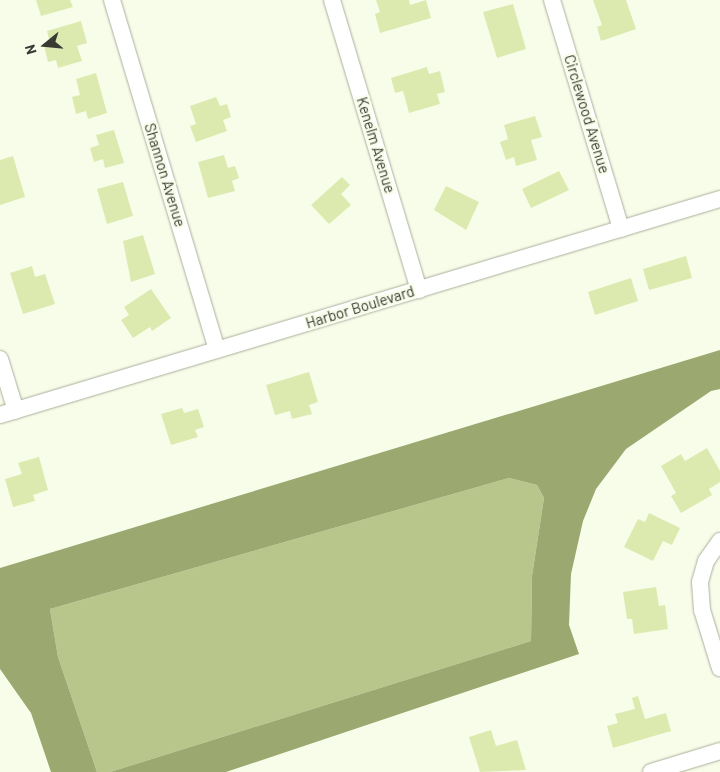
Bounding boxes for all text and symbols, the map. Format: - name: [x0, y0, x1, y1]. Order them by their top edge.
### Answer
- north arrow: [20, 20, 70, 70]
- text: N: [21, 43, 40, 56]
- street label: Circlewood Avenue: [560, 52, 614, 176]
- street label: Kenelm Avenue: [353, 95, 399, 195]
- street label: Shannon Avenue: [141, 121, 189, 229]
- street label: Harbor Boulevard: [303, 282, 417, 332]

